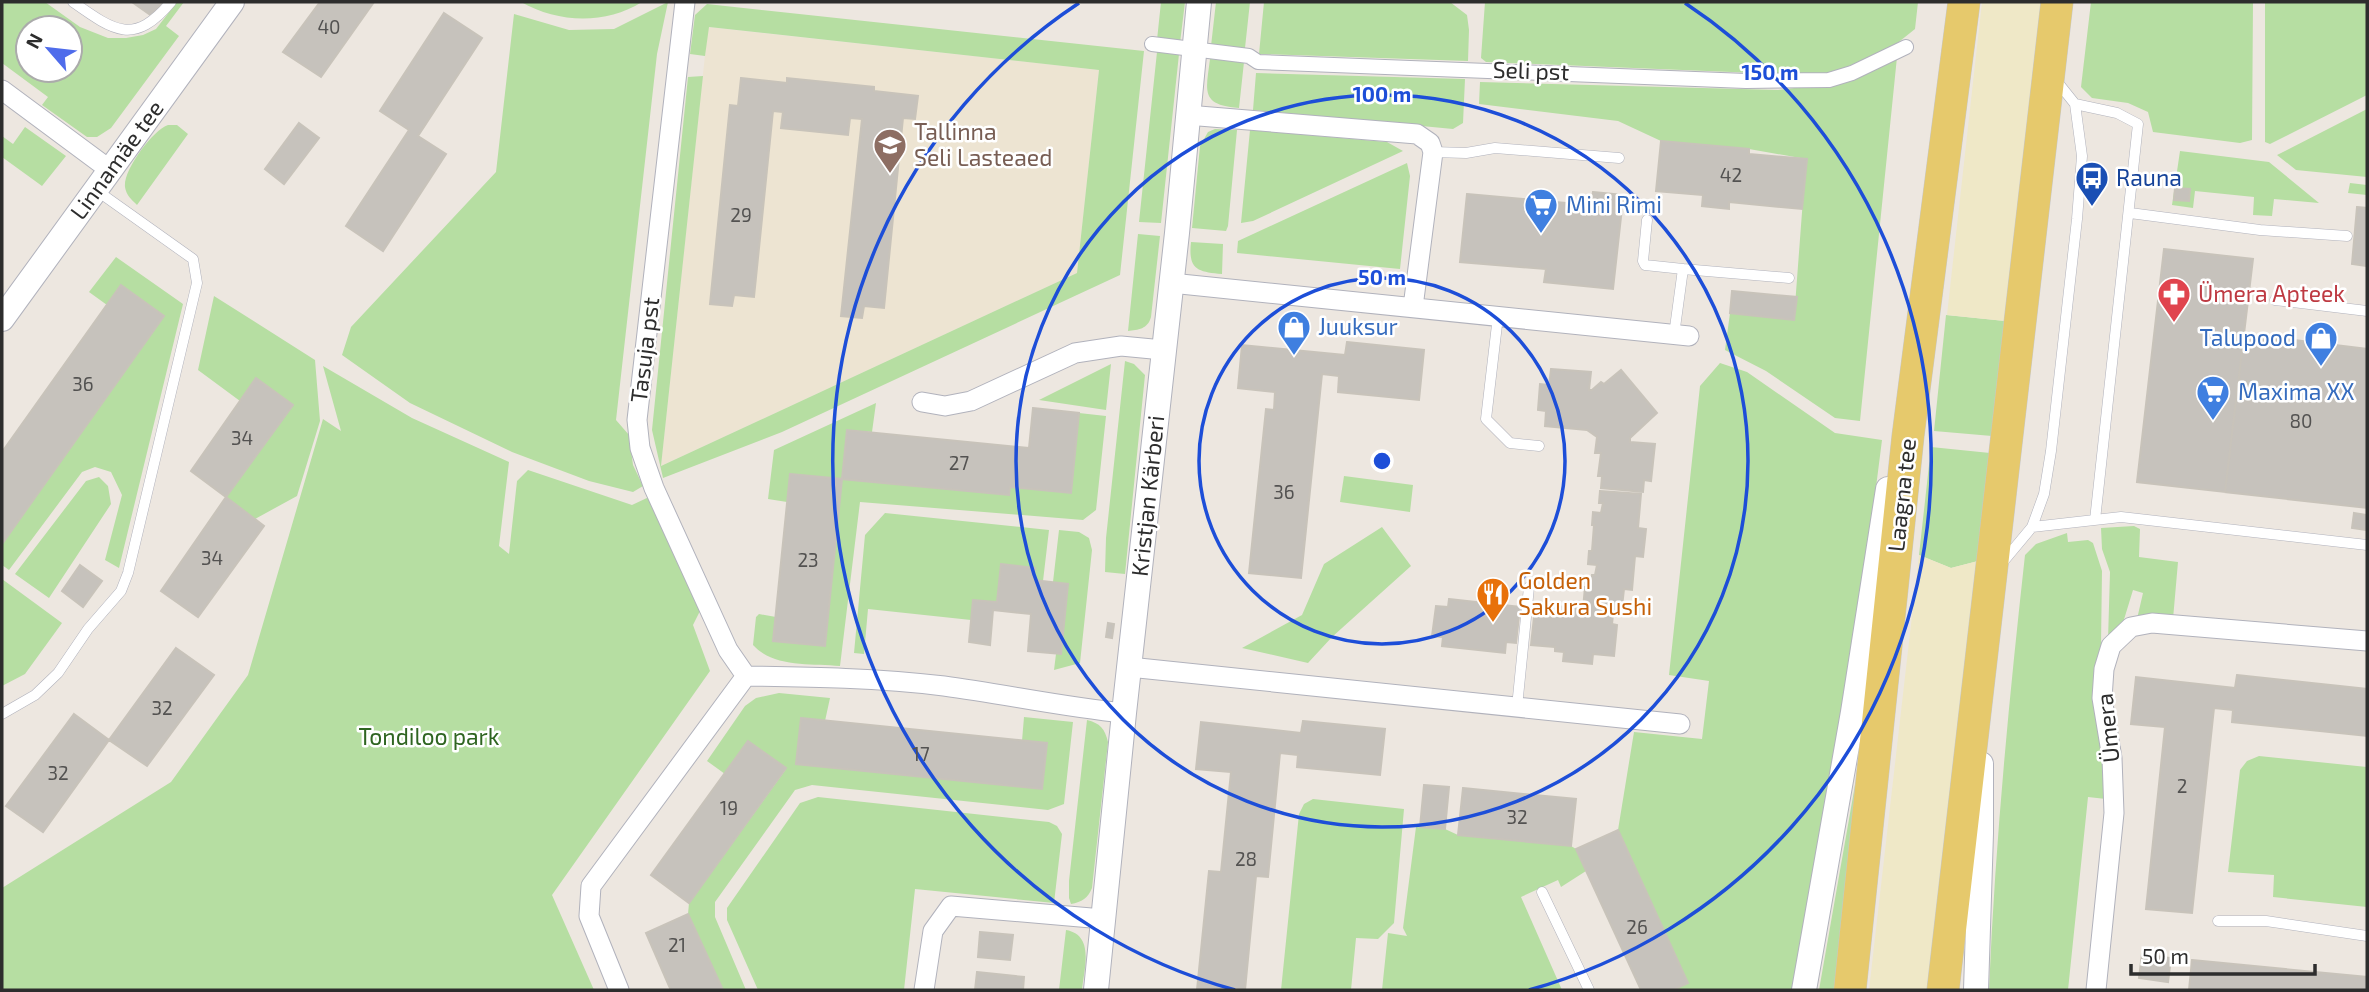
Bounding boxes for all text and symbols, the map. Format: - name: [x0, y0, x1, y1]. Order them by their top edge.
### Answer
- north arrow: [14, 14, 84, 84]
- house number: 40: [317, 15, 341, 38]
- text: N: [20, 29, 47, 52]
- street label: Seli pst: [1492, 55, 1570, 85]
- text: 150 m: [1742, 59, 1798, 84]
- text: 100 m: [1353, 81, 1411, 106]
- street label: Linnamäe tee: [64, 94, 169, 224]
- place label: Tallinna Seli Lasteaed: [914, 117, 1052, 171]
- school or university icon: Tallinna Seli Lasteaed: [871, 126, 909, 175]
- bus stop icon: Rauna: [2073, 159, 2111, 208]
- house number: 42: [1720, 163, 1742, 186]
- place label: Rauna: [2116, 163, 2182, 191]
- supermarket icon: Mini Rimi: [1522, 186, 1560, 235]
- place label: Mini Rimi: [1566, 190, 1662, 218]
- house number: 29: [730, 203, 752, 226]
- text: 50 m: [1358, 264, 1406, 289]
- pharmacy icon: Ümera Apteek: [2155, 275, 2193, 324]
- place label: Ümera Apteek: [2198, 279, 2345, 307]
- street label: Tasuja pst: [624, 295, 664, 404]
- shop icon: Juuksur: [1275, 308, 1313, 357]
- place label: Juuksur: [1318, 312, 1398, 340]
- shop icon: Talupood: [2302, 319, 2340, 368]
- place label: Talupood: [2200, 323, 2296, 351]
- house number: 36: [72, 372, 94, 395]
- supermarket icon: Maxima XX: [2194, 373, 2232, 422]
- place label: Maxima XX: [2238, 377, 2355, 405]
- house number: 80: [2290, 409, 2313, 432]
- street label: Kristjan Kärberi: [1125, 414, 1169, 578]
- house number: 34: [231, 426, 253, 449]
- street label: Laagna tee: [1881, 437, 1921, 553]
- centre of rings: [1370, 449, 1394, 473]
- house number: 27: [949, 451, 969, 474]
- house number: 36: [1273, 480, 1295, 503]
- house number: 34: [201, 546, 223, 569]
- house number: 23: [797, 548, 819, 571]
- place label: Golden Sakura Sushi: [1518, 566, 1652, 620]
- restaurant icon: Golden Sakura Sushi: [1474, 575, 1512, 624]
- street label: Ümera: [2089, 692, 2125, 764]
- house number: 32: [151, 696, 173, 719]
- park label: Tondiloo park: [358, 722, 500, 750]
- house number: 17: [912, 742, 930, 765]
- house number: 32: [47, 761, 69, 784]
- house number: 2: [2177, 774, 2187, 797]
- house number: 19: [720, 796, 738, 819]
- house number: 32: [1506, 805, 1528, 828]
- house number: 28: [1235, 847, 1257, 870]
- house number: 26: [1626, 915, 1648, 938]
- scale bar: [2131, 932, 2315, 976]
- house number: 21: [668, 933, 686, 956]
- text: 50 m: [2142, 943, 2189, 968]

